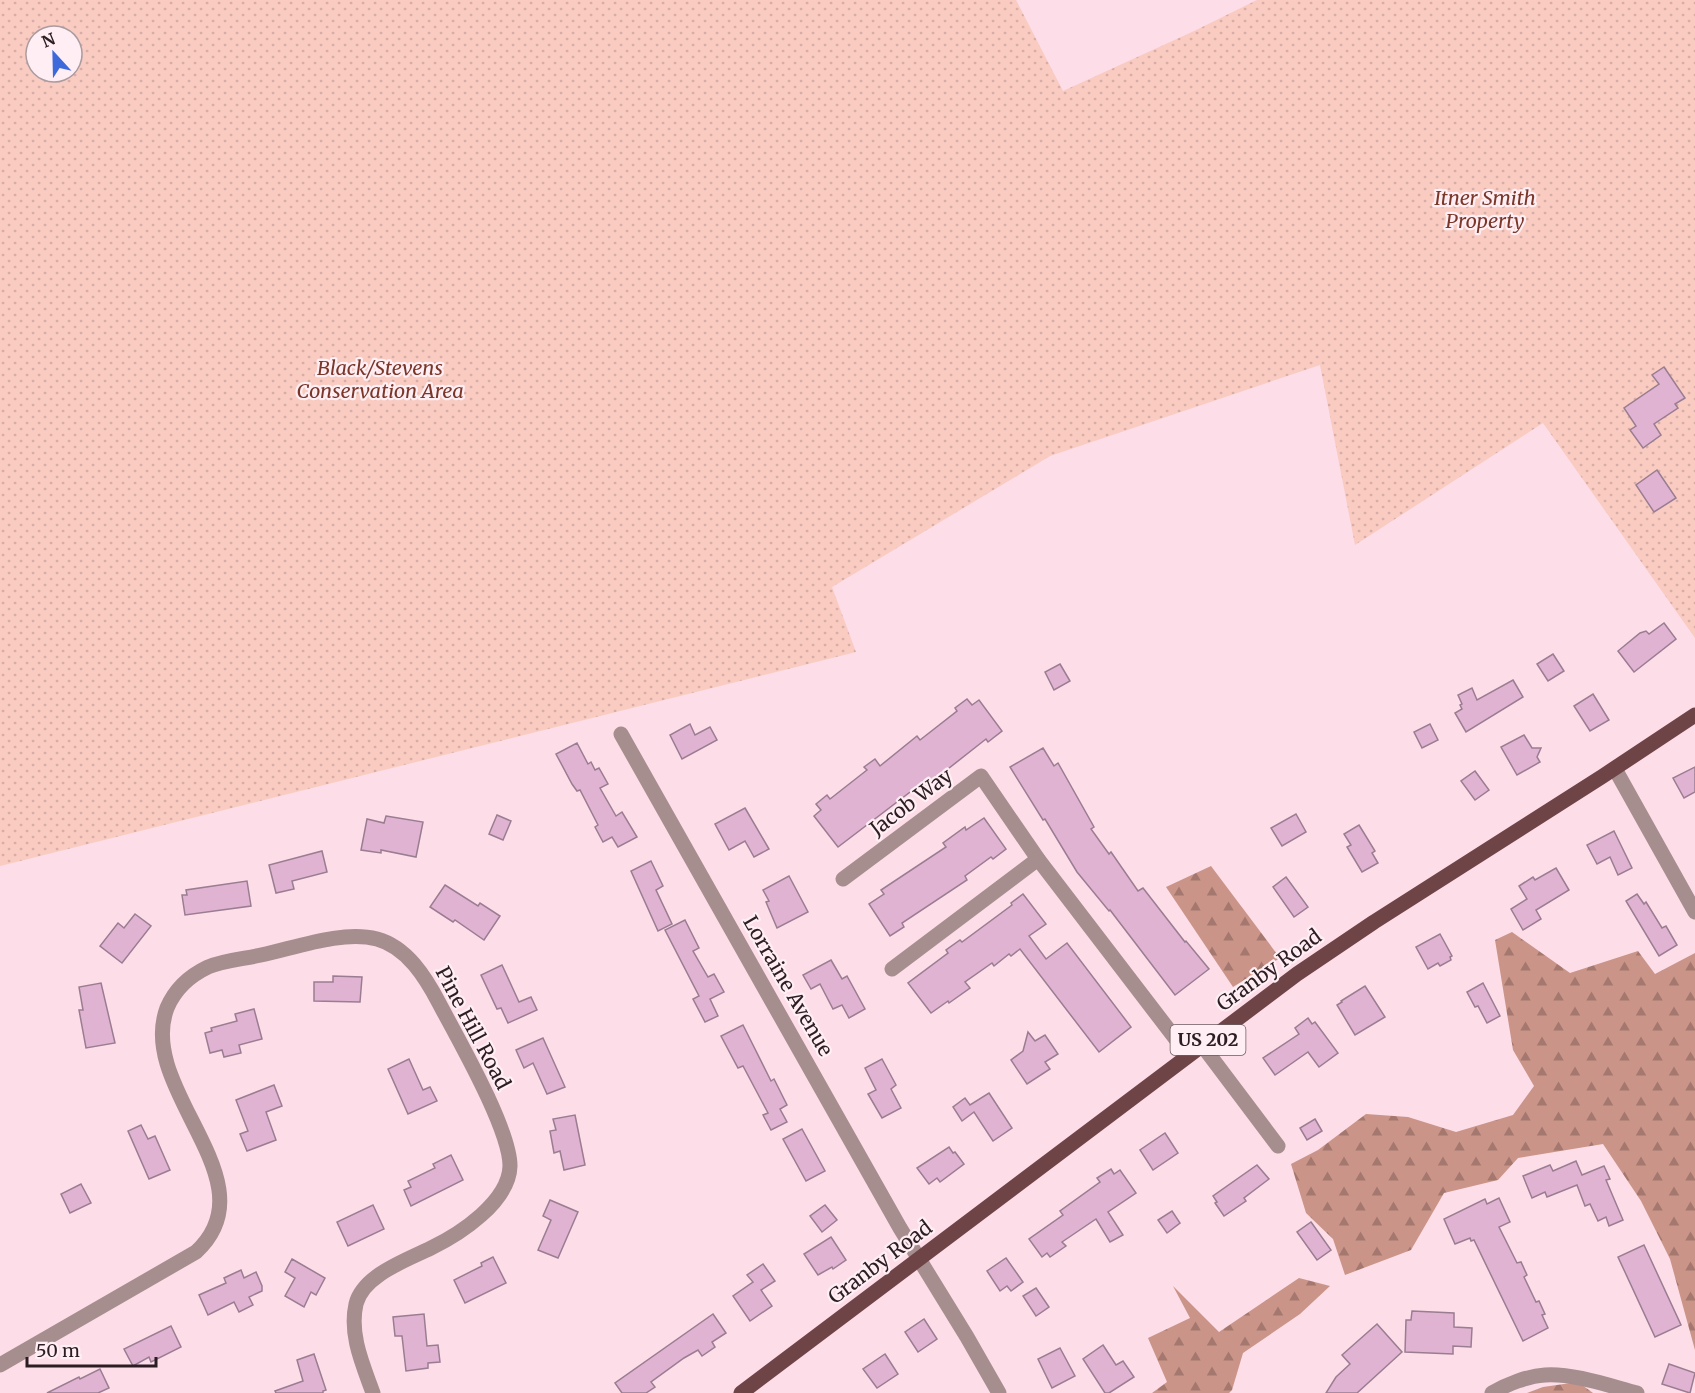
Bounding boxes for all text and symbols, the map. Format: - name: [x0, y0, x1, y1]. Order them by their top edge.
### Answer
- north arrow: [24, 24, 84, 84]
- text: N: [39, 28, 58, 52]
- park label: Itner Smith Property: [1434, 185, 1536, 233]
- park label: Black/Stevens Conservation Area: [296, 355, 464, 403]
- street label: Jacob Way: [864, 762, 957, 841]
- street label: Lorraine Avenue: [738, 911, 839, 1060]
- street label: Granby Road: [1211, 923, 1326, 1016]
- street label: Pine Hill Road: [431, 962, 516, 1094]
- road number: US 202: [1170, 1025, 1246, 1055]
- street label: Granby Road: [823, 1214, 937, 1309]
- scale bar: [27, 1330, 156, 1368]
- text: 50 m: [36, 1339, 80, 1362]

